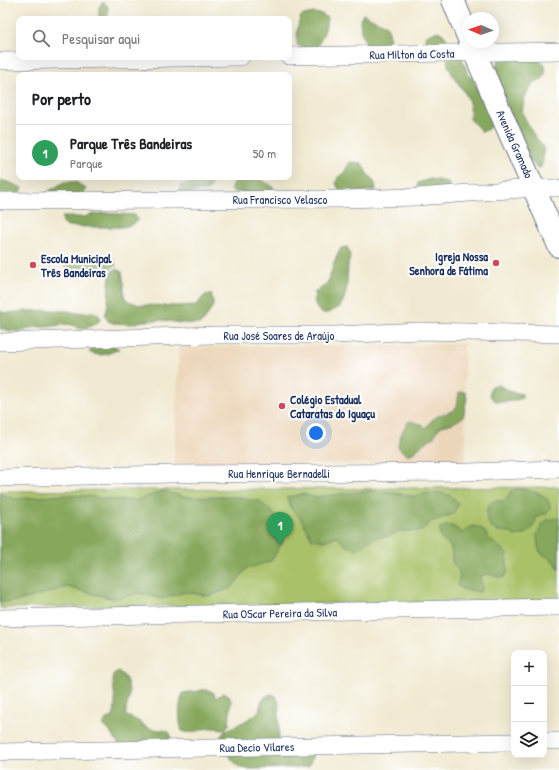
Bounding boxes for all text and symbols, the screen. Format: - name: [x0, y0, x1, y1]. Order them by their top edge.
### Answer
- north arrow: [463, 12, 499, 48]
- search box: [16, 16, 292, 60]
- icon: search: [30, 27, 52, 49]
- text: Pesquisar aqui: [62, 28, 140, 49]
- street label: Rua Milton da Costa: [369, 45, 455, 63]
- text: Por perto: [32, 87, 91, 110]
- street label: Avenida Gramado: [492, 107, 538, 181]
- text: Parque Três Bandeiras: [70, 133, 192, 154]
- text: 1: [43, 144, 47, 162]
- text: 50 m: [253, 144, 276, 162]
- text: Parque: [70, 154, 103, 172]
- street label: Rua Francisco Velasco: [233, 191, 328, 208]
- place label: Igreja Nossa Senhora de Fátima: [409, 248, 488, 279]
- place label: Escola Municipal Três Bandeiras: [40, 250, 112, 281]
- marker: Igreja Nossa Senhora de Fátima: [491, 258, 501, 268]
- marker: Escola Municipal Três Bandeiras: [28, 260, 38, 270]
- street label: Rua José Soares de Araújo: [224, 327, 335, 344]
- place label: Colégio Estadual Cataratas do Iguaçu: [290, 391, 375, 423]
- marker: Colégio Estadual Cataratas do Iguaçu: [277, 401, 287, 411]
- your location: [306, 423, 326, 443]
- street label: Rua Henrique Bernadelli: [228, 465, 330, 482]
- pin: 1: [267, 512, 293, 545]
- street label: Rua OScar Pereira da Silva: [223, 603, 338, 622]
- map controls: [511, 650, 547, 758]
- button: +: [511, 650, 547, 686]
- button: −: [511, 686, 547, 722]
- button: layers: [511, 722, 547, 758]
- street label: Rua Decio Vilares: [220, 738, 295, 756]

